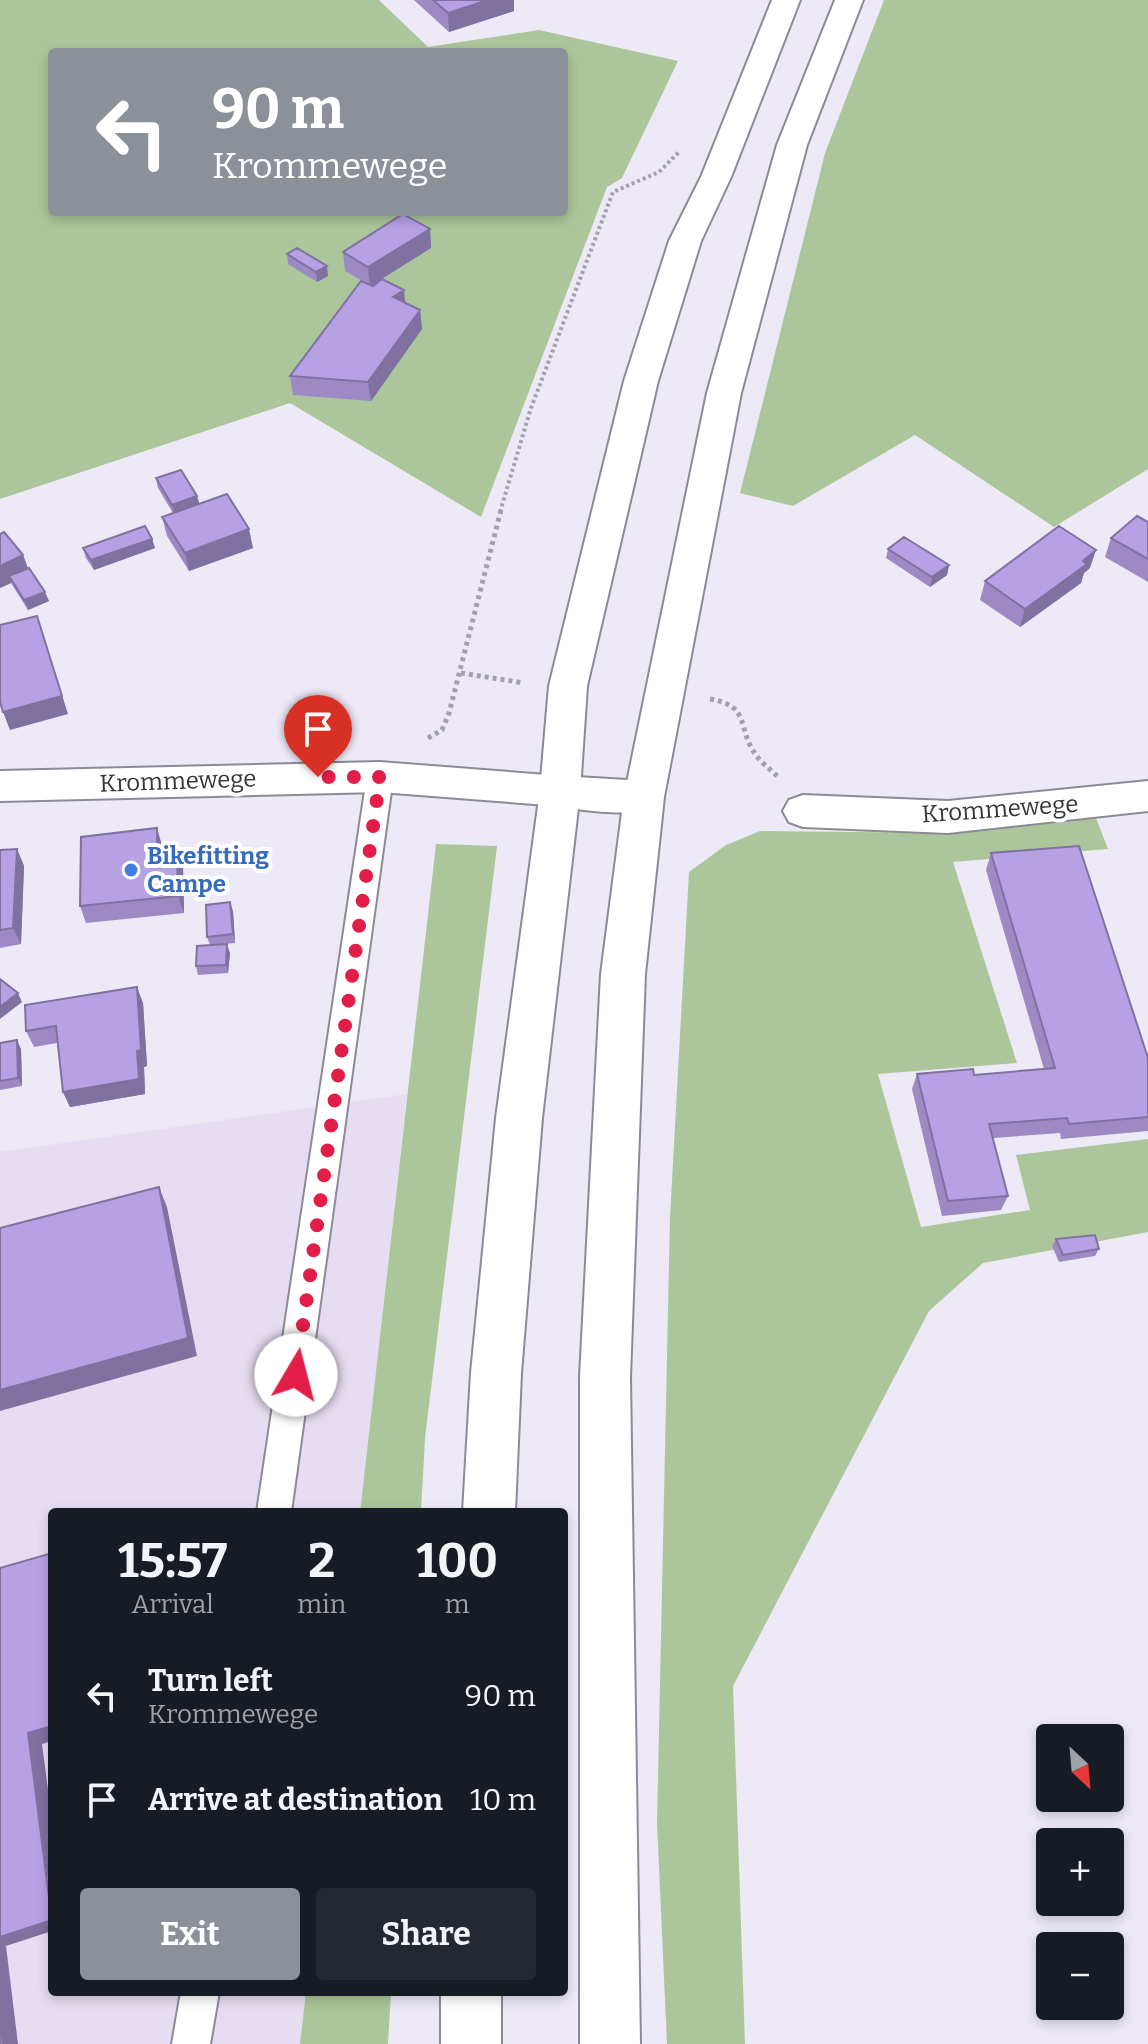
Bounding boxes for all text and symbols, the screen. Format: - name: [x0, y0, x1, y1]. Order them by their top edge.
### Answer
- text: 90 m: [212, 76, 344, 143]
- icon: left: [80, 80, 184, 184]
- text: Krommewege: [212, 144, 448, 188]
- pin: [284, 695, 352, 777]
- icon: arrive: [296, 707, 340, 751]
- street label: Krommewege: [99, 764, 257, 798]
- street label: Krommewege: [921, 790, 1079, 828]
- place label: Bikefitting Campe: [147, 842, 269, 898]
- marker: Bikefitting Campe: [122, 861, 140, 879]
- position arrow: [254, 1333, 338, 1417]
- text: 15:57: [118, 1532, 227, 1590]
- text: 2: [308, 1532, 335, 1590]
- text: 100: [416, 1532, 498, 1590]
- text: Arrival: [131, 1589, 214, 1620]
- text: min: [297, 1589, 346, 1620]
- text: m: [445, 1589, 470, 1620]
- text: Turn left: [148, 1663, 273, 1699]
- icon: left: [80, 1674, 124, 1718]
- text: 90 m: [465, 1678, 536, 1714]
- text: Krommewege: [148, 1699, 318, 1730]
- north arrow: [1036, 1724, 1124, 1812]
- map controls: [1036, 1724, 1124, 2020]
- icon: arrive: [80, 1778, 124, 1822]
- text: Arrive at destination: [148, 1782, 443, 1818]
- text: 10 m: [470, 1782, 536, 1818]
- button: +: [1036, 1828, 1124, 1916]
- button: Exit: [80, 1888, 300, 1980]
- button: Share: [316, 1888, 536, 1980]
- button: −: [1036, 1932, 1124, 2020]

